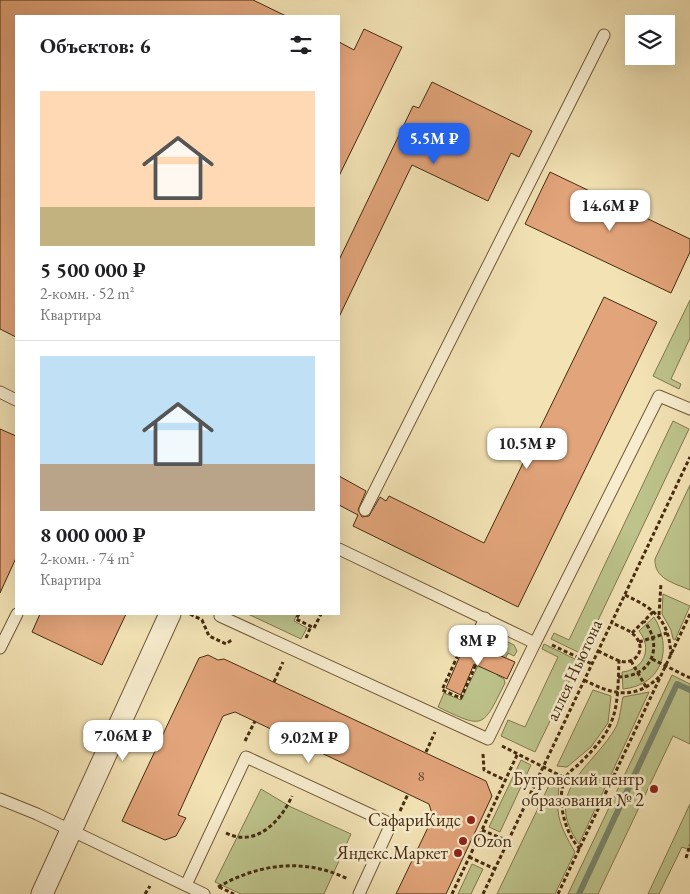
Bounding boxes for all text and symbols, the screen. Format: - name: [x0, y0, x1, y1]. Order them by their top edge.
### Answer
- map controls: [625, 15, 675, 65]
- button: layers: [625, 15, 675, 65]
- icon: filters: [287, 31, 315, 59]
- text: Объектов: 6: [40, 32, 151, 59]
- pin: 5.5M ₽: [393, 122, 475, 165]
- icon: home: [133, 123, 223, 213]
- text: 5.5M ₽: [409, 128, 459, 149]
- pin: 14.6M ₽: [564, 190, 656, 232]
- text: 14.6M ₽: [581, 195, 639, 216]
- text: 5 500 000 ₽: [40, 256, 146, 283]
- text: 2-комн. · 52 m²: [40, 283, 135, 304]
- text: Квартира: [40, 304, 101, 325]
- icon: home: [133, 389, 223, 479]
- pin: 10.5M ₽: [481, 428, 573, 470]
- text: 10.5M ₽: [498, 433, 556, 454]
- text: 8 000 000 ₽: [40, 521, 146, 548]
- text: 2-комн. · 74 m²: [40, 548, 135, 569]
- text: Квартира: [40, 569, 101, 590]
- street label: аллея Ньютона: [540, 615, 607, 724]
- pin: 8M ₽: [448, 624, 508, 667]
- text: 8M ₽: [460, 630, 496, 651]
- pin: 7.06M ₽: [77, 720, 169, 762]
- pin: 9.02M ₽: [263, 722, 355, 764]
- text: 7.06M ₽: [94, 725, 152, 746]
- text: 9.02M ₽: [280, 727, 338, 748]
- house number: 8: [417, 766, 425, 785]
- place label: Бугровский центр образования № 2: [513, 767, 644, 811]
- marker: Бугровский центр образования № 2: [648, 783, 660, 795]
- place label: СафариКидс: [368, 808, 461, 831]
- marker: СафариКидс: [465, 814, 477, 826]
- place label: Ozon: [473, 829, 512, 852]
- marker: Ozon: [457, 835, 469, 847]
- place label: Яндекс.Маркет: [336, 841, 449, 864]
- marker: Яндекс.Маркет: [452, 847, 464, 859]

